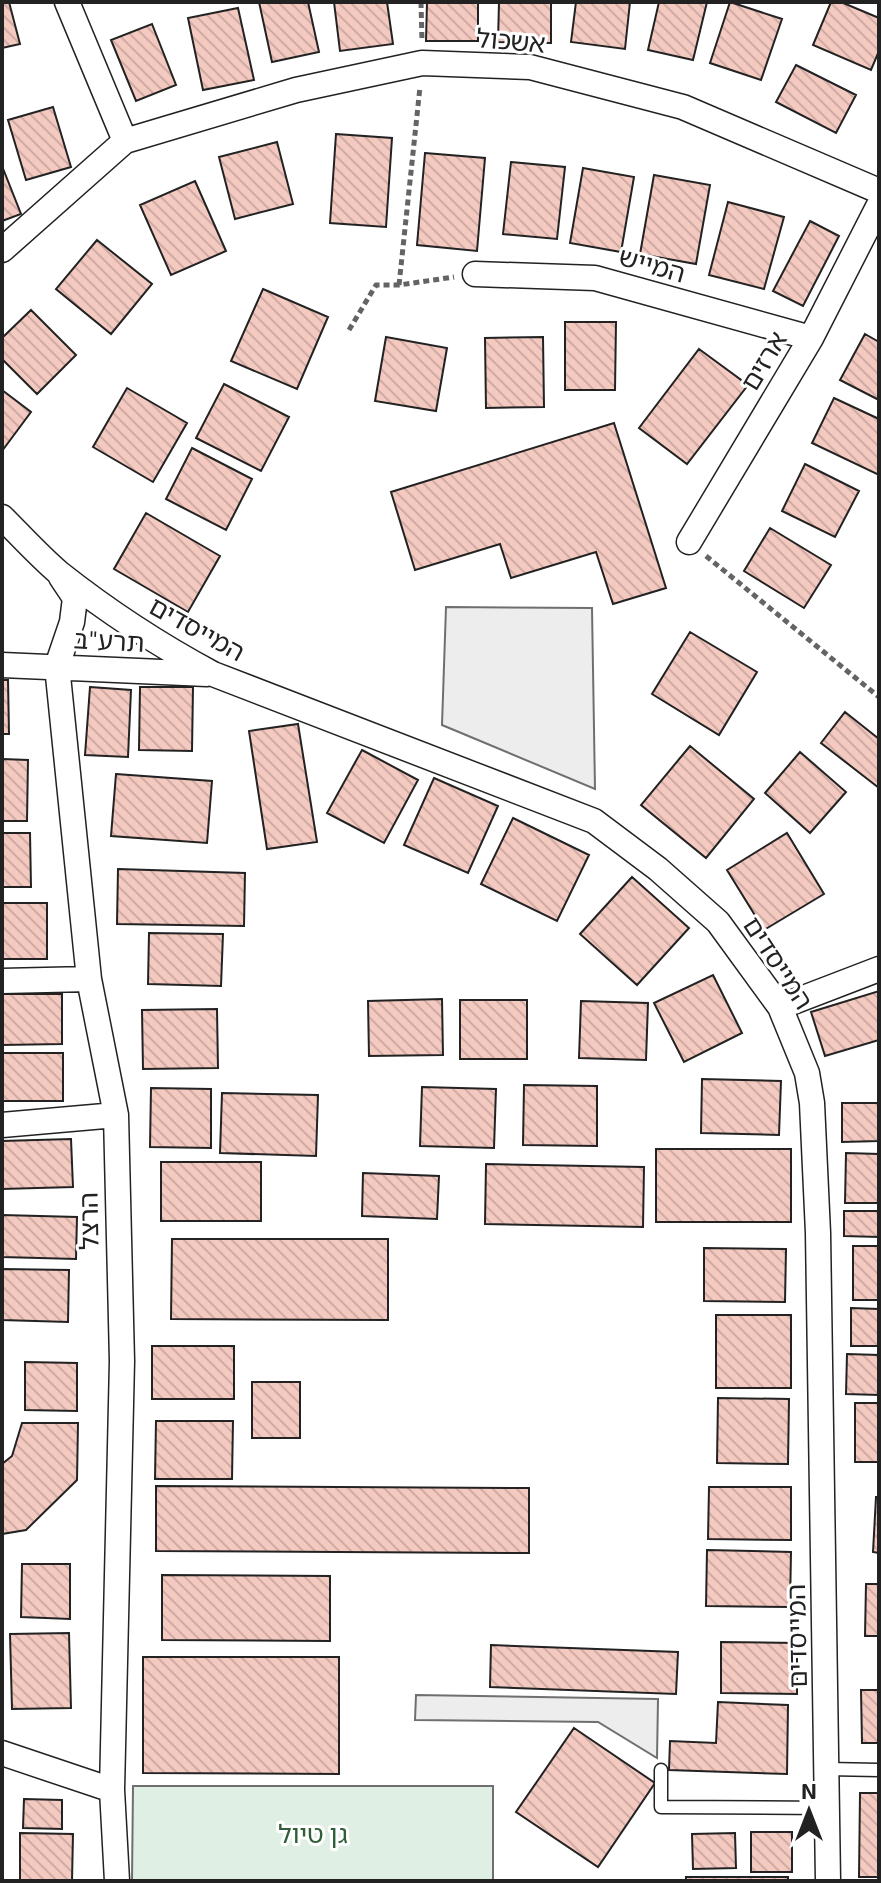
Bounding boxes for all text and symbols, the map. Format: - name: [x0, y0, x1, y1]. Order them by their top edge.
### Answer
- street label: אשכול: [475, 21, 547, 58]
- street label: המייש: [616, 239, 689, 288]
- street label: ארזים: [733, 325, 792, 395]
- street label: המייסדים: [145, 589, 251, 666]
- street label: תרע"ב: [73, 622, 145, 657]
- street label: המייסדים: [738, 910, 821, 1014]
- street label: הרצל: [71, 1192, 104, 1250]
- street label: המייסדים: [779, 1584, 812, 1688]
- north arrow: [769, 1771, 849, 1851]
- text: N: [801, 1777, 817, 1803]
- park label: גן טיול: [278, 1817, 348, 1848]

